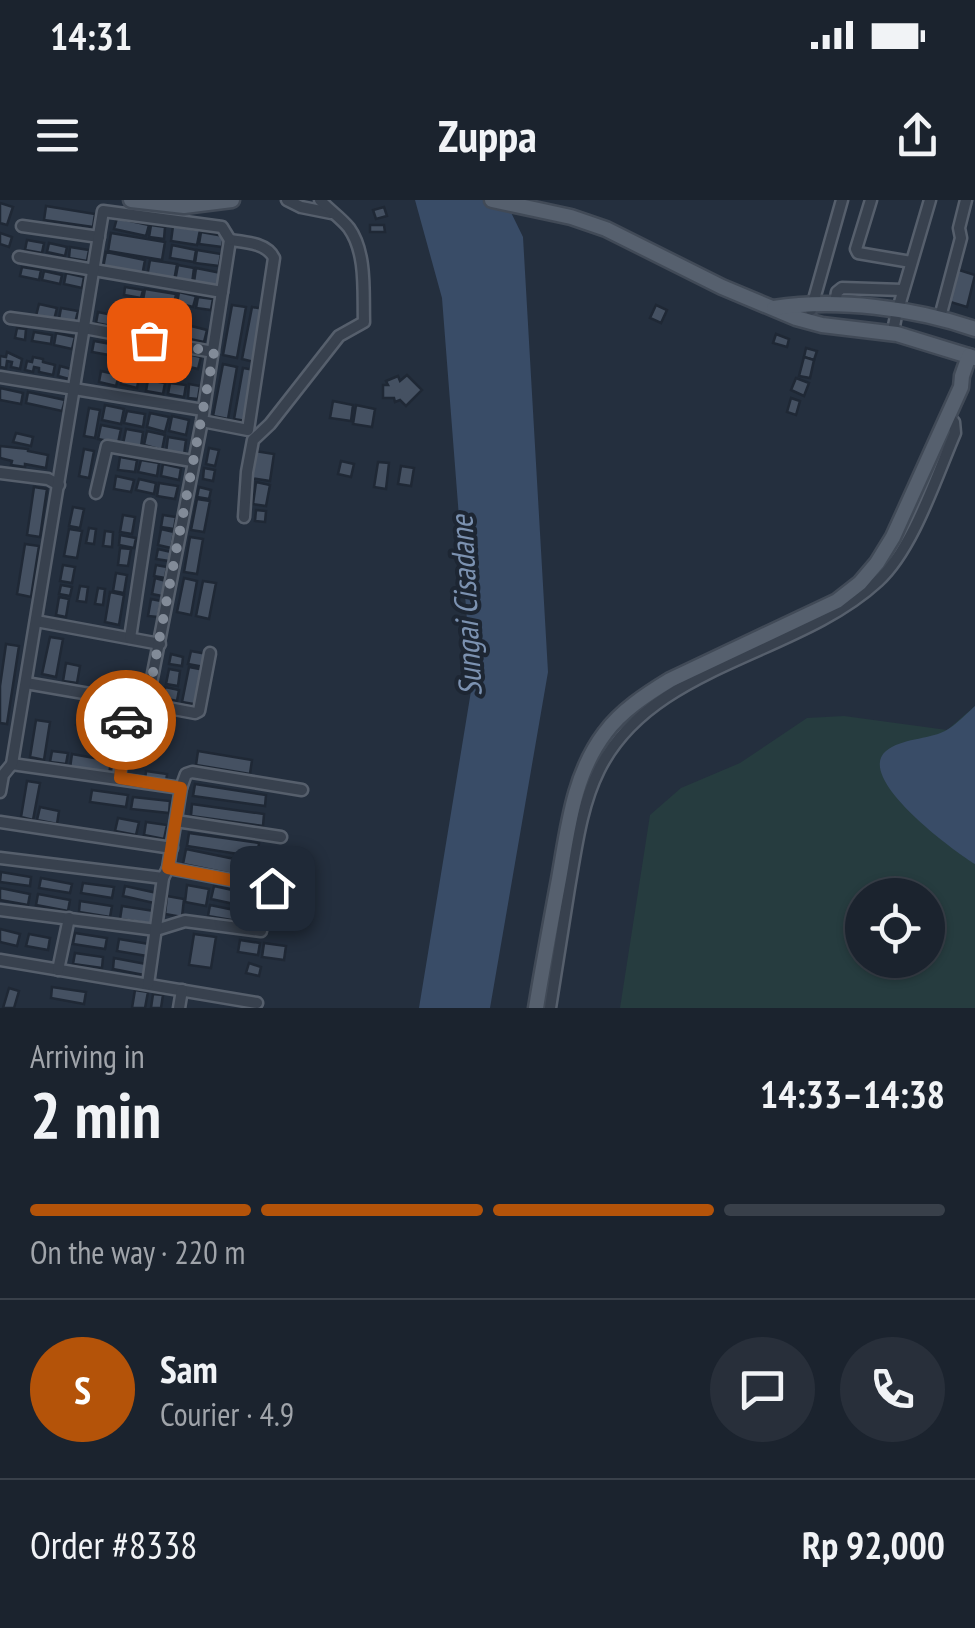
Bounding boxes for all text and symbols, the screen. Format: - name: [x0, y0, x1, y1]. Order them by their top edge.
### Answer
- text: 14:31: [50, 11, 132, 60]
- text: Zuppa: [438, 106, 537, 164]
- icon: menu: [30, 108, 85, 163]
- icon: share: [890, 108, 945, 163]
- pin: [107, 298, 192, 383]
- icon: bag: [122, 313, 177, 368]
- water label: Sungai Cisadane: [439, 513, 491, 698]
- courier: [76, 670, 176, 770]
- icon: car: [99, 693, 154, 748]
- pin: [230, 846, 315, 931]
- icon: home: [245, 861, 300, 916]
- map controls: [845, 878, 945, 978]
- button: locate: [845, 878, 945, 978]
- text: Arriving in: [30, 1035, 145, 1077]
- text: 14:33–14:38: [760, 1069, 945, 1118]
- text: 2 min: [30, 1072, 161, 1156]
- text: On the way · 220 m: [30, 1231, 245, 1273]
- button: chat: [710, 1337, 815, 1442]
- button: phone: [840, 1337, 945, 1442]
- text: Sam: [160, 1344, 218, 1393]
- text: S: [74, 1365, 91, 1414]
- text: Courier · 4.9: [160, 1393, 294, 1435]
- text: Order #8338: [30, 1520, 197, 1569]
- text: Rp 92,000: [802, 1520, 945, 1569]

